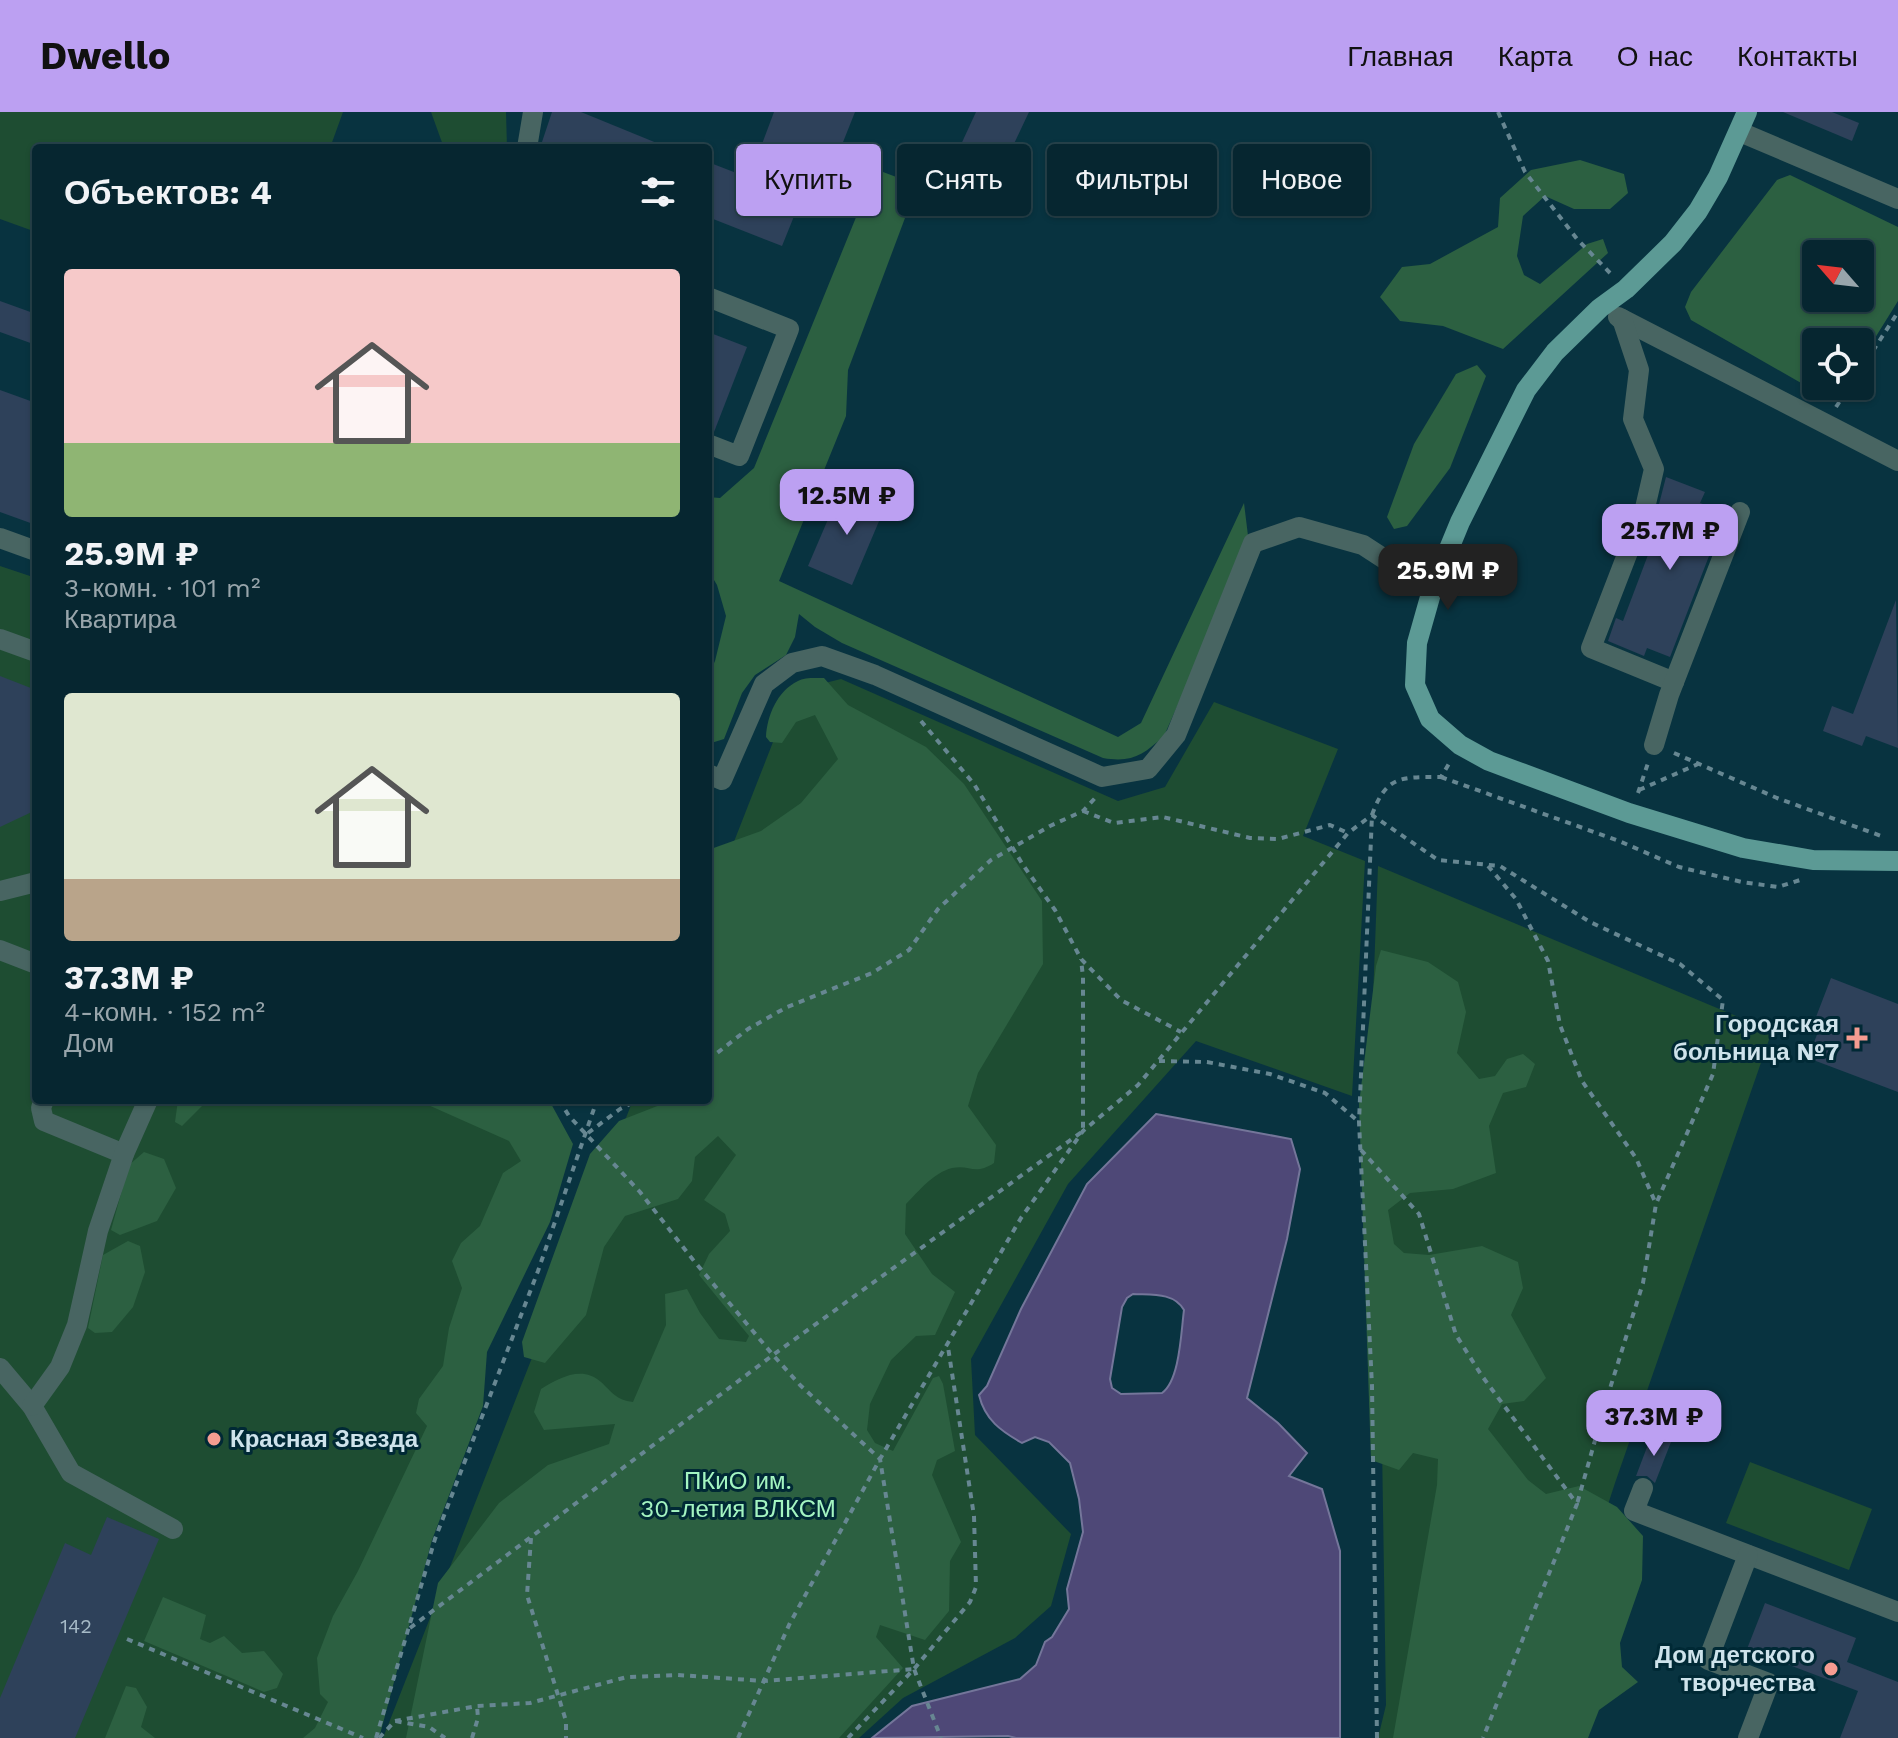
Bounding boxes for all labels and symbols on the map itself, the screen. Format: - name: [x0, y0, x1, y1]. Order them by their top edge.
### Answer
- north arrow: [1802, 240, 1874, 312]
- pin: 12.5M ₽: [773, 469, 921, 537]
- pin: 25.7M ₽: [1596, 504, 1744, 572]
- pin: 25.9M ₽: [1374, 544, 1522, 612]
- place label: Городская больница №7: [1673, 1010, 1839, 1066]
- marker: Городская больница №7: [1846, 1027, 1868, 1049]
- pin: 37.3M ₽: [1580, 1390, 1728, 1458]
- place label: Красная Звезда: [230, 1425, 419, 1453]
- marker: Красная Звезда: [205, 1430, 223, 1448]
- park label: ПКиО им. 30-летия ВЛКСМ: [640, 1467, 836, 1523]
- house number: 142: [60, 1614, 92, 1638]
- place label: Дом детского творчества: [1655, 1641, 1816, 1697]
- marker: Дом детского творчества: [1822, 1660, 1840, 1678]

